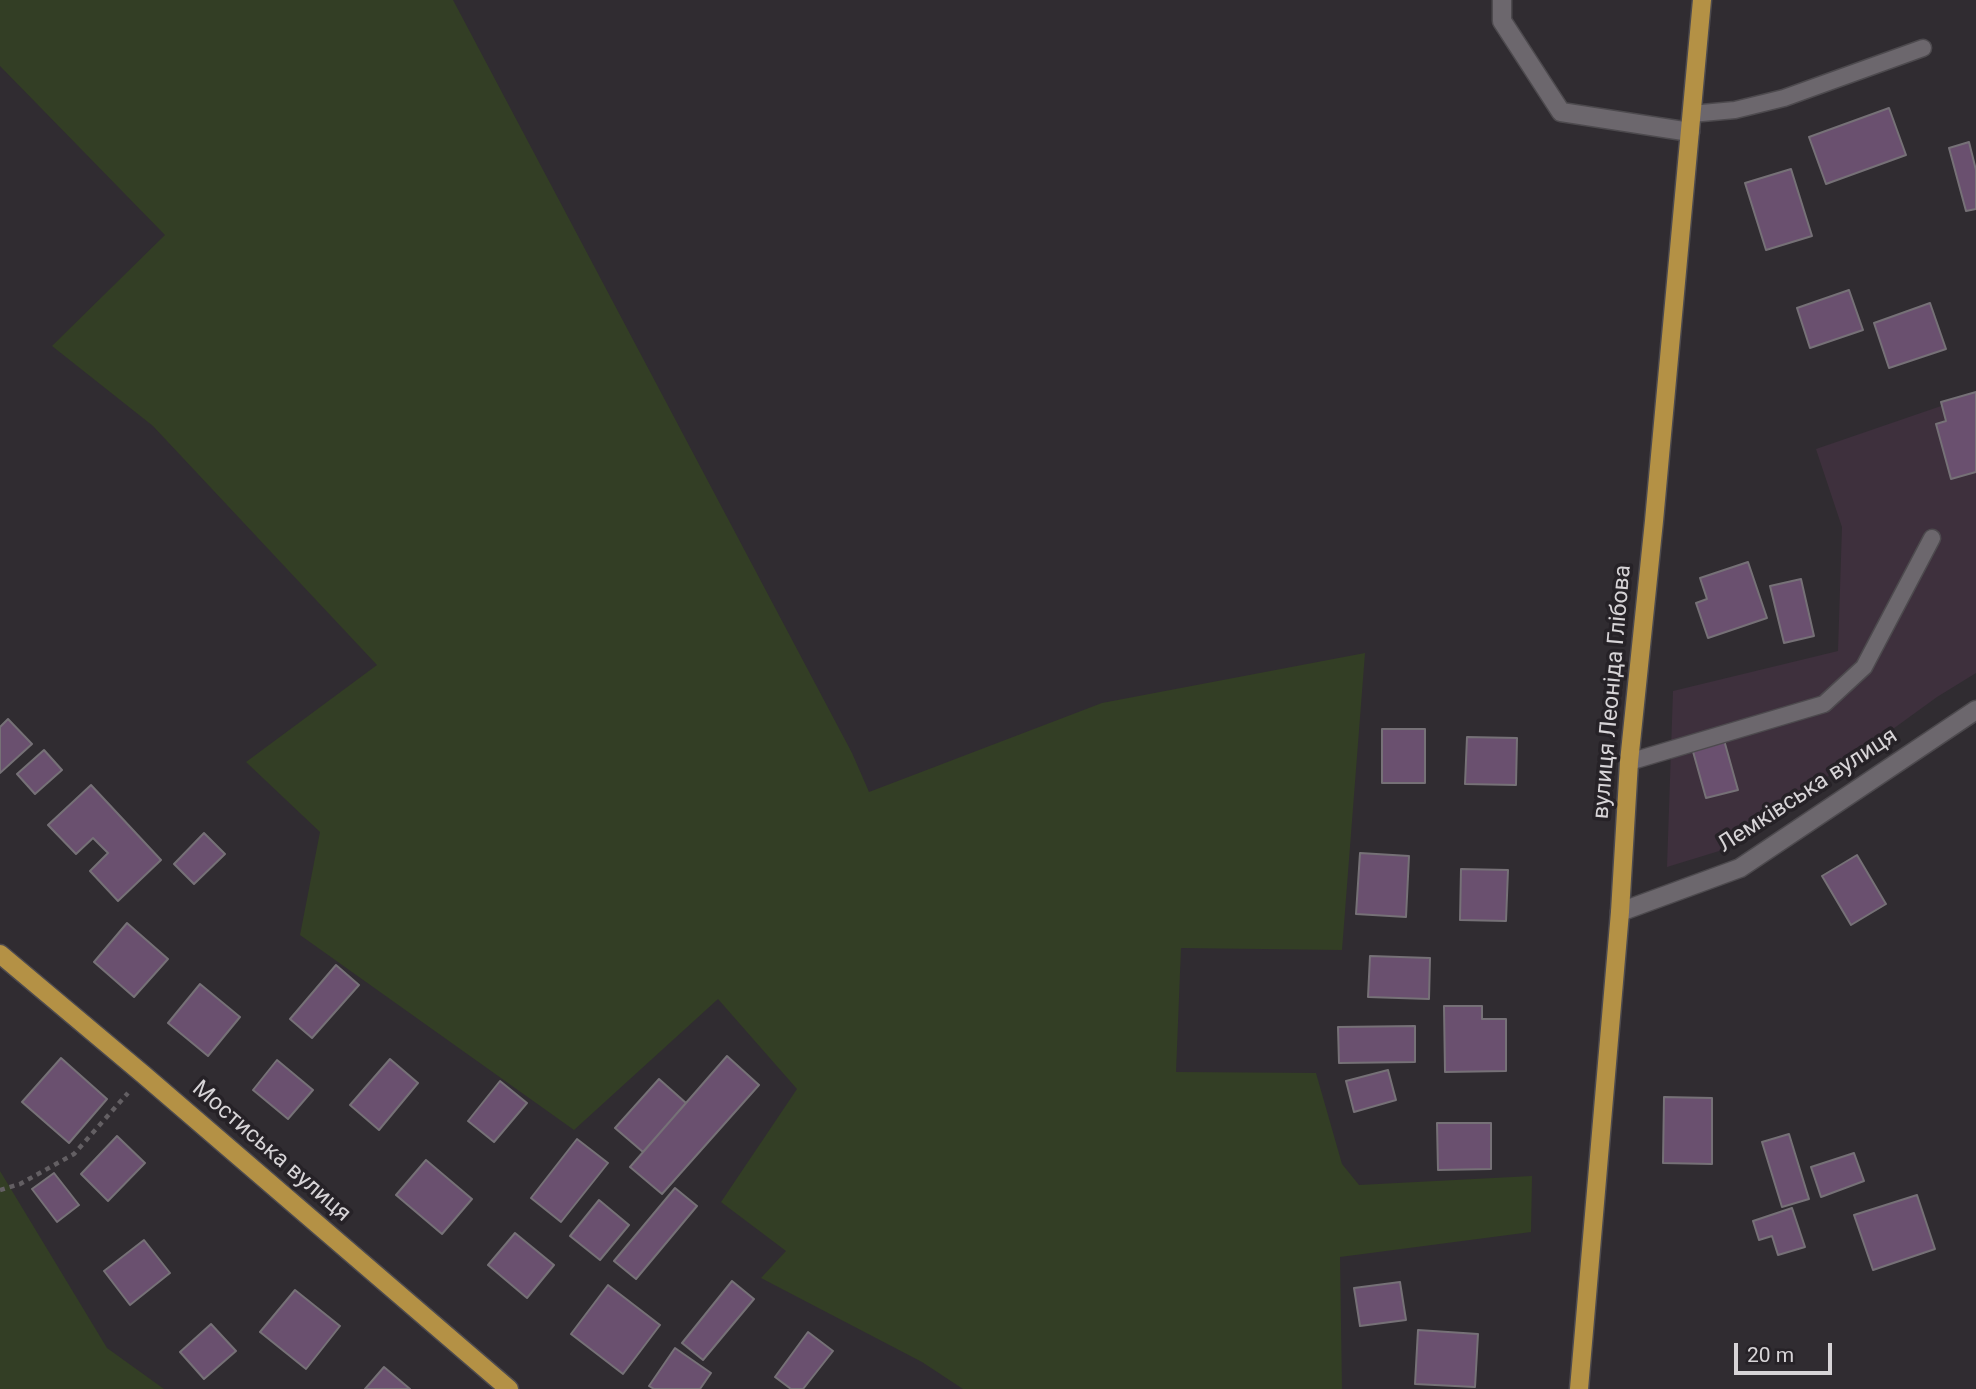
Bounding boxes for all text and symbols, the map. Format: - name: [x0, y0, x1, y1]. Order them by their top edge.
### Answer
- street label: вулиця Леоніда Глібова: [1588, 564, 1638, 820]
- street label: Лемківська вулиця: [1713, 723, 1903, 859]
- street label: Мостиська вулиця: [186, 1076, 356, 1228]
- scale bar: [1738, 1330, 1836, 1374]
- text: 20 m: [1747, 1343, 1794, 1367]

